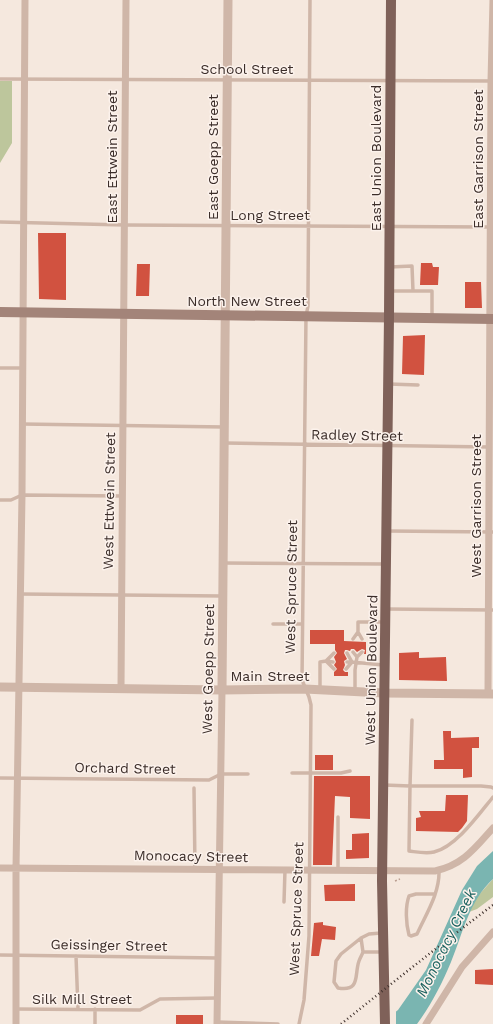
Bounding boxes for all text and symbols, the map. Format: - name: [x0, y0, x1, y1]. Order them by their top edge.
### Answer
- street label: School Street: [201, 61, 294, 77]
- street label: East Union Boulevard: [368, 85, 384, 231]
- street label: East Garrison Street: [470, 89, 486, 229]
- street label: East Ettwein Street: [104, 90, 120, 224]
- street label: East Goepp Street: [205, 94, 221, 220]
- street label: Long Street: [230, 207, 310, 223]
- street label: North New Street: [187, 293, 307, 309]
- street label: Radley Street: [311, 426, 403, 444]
- street label: West Ettwein Street: [100, 432, 118, 570]
- street label: West Garrison Street: [468, 434, 484, 578]
- street label: West Spruce Street: [282, 520, 300, 654]
- street label: West Union Boulevard: [362, 594, 380, 746]
- street label: West Goepp Street: [199, 604, 217, 734]
- street label: Main Street: [230, 668, 310, 684]
- street label: Orchard Street: [74, 759, 176, 777]
- street label: West Spruce Street: [286, 842, 306, 976]
- street label: Monocacy Street: [134, 847, 248, 865]
- water label: Monocacy Creek: [412, 885, 480, 1000]
- street label: Geissinger Street: [50, 936, 168, 954]
- street label: Silk Mill Street: [32, 991, 132, 1007]

